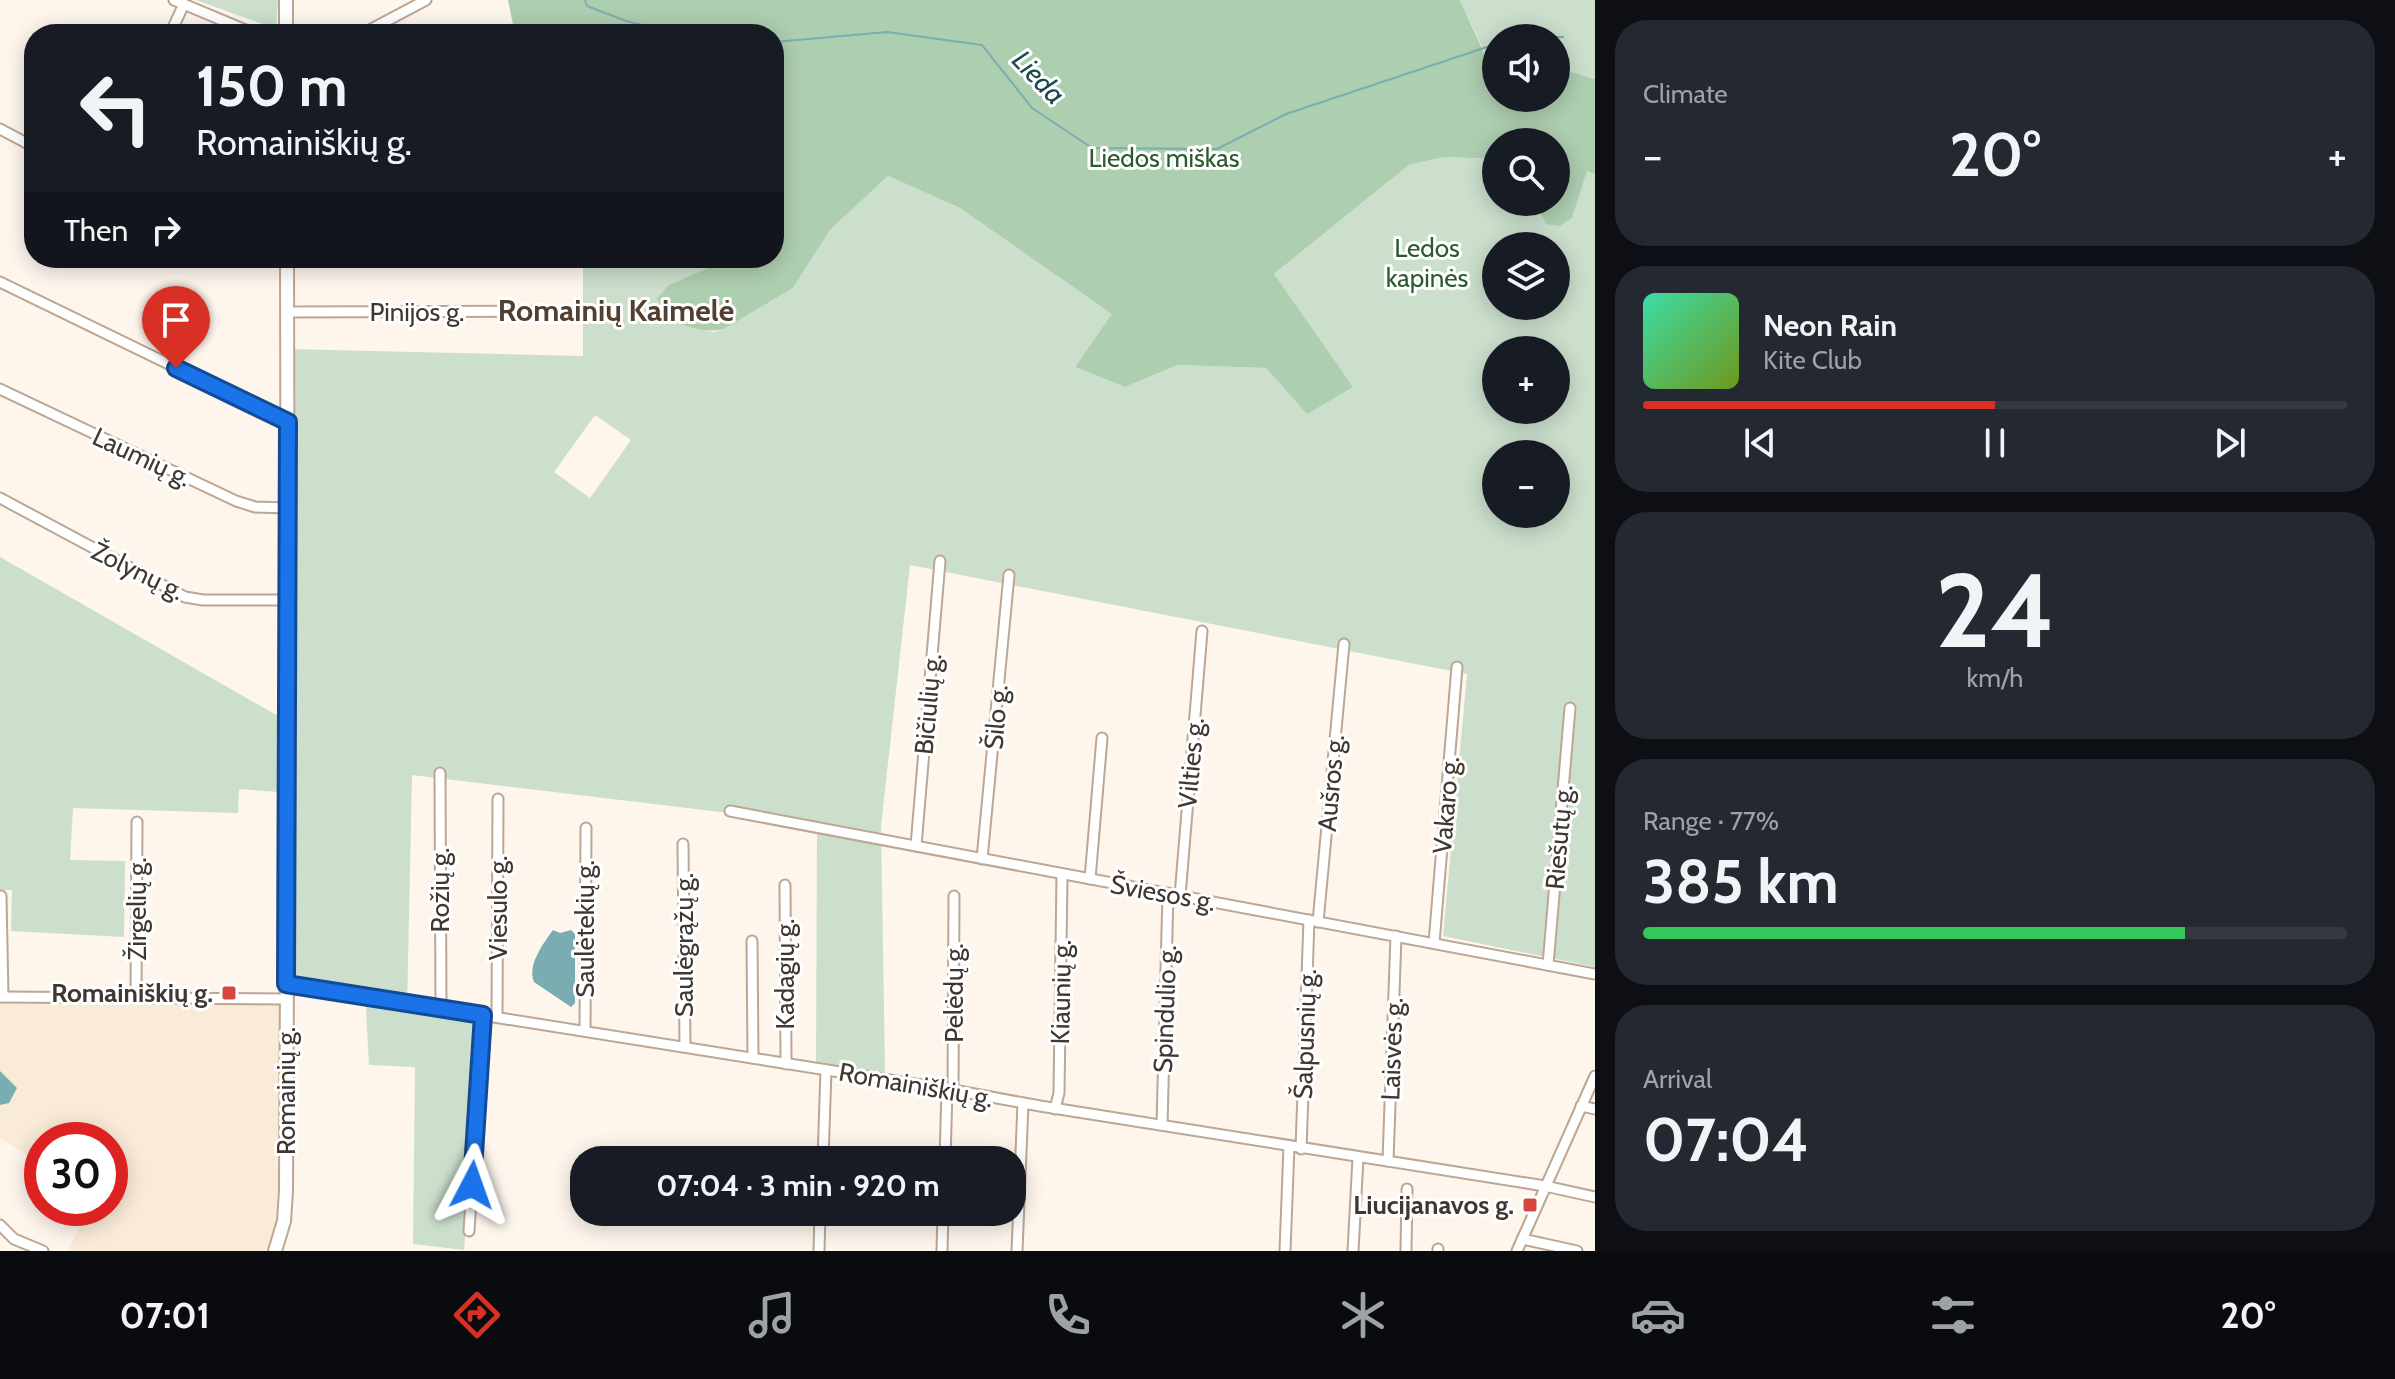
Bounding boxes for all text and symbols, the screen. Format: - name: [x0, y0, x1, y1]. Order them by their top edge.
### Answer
- map controls: [1482, 24, 1570, 528]
- button: sound: [1482, 24, 1570, 112]
- water label: Lieda: [1005, 43, 1073, 111]
- text: 150 m: [196, 52, 348, 120]
- icon: left: [64, 56, 168, 160]
- text: Climate: [1643, 78, 1728, 110]
- text: 20°: [1949, 118, 2041, 191]
- text: Romainiškių g.: [196, 120, 412, 164]
- button: search: [1482, 128, 1570, 216]
- text: −: [1643, 129, 1662, 182]
- text: +: [2328, 129, 2347, 182]
- park label: Liedos miškas: [1088, 142, 1240, 174]
- icon: right: [144, 208, 188, 252]
- text: Then: [64, 212, 128, 249]
- park label: Ledos kapinės: [1386, 232, 1469, 294]
- button: layers: [1482, 232, 1570, 320]
- pin: [142, 286, 210, 368]
- district label: Romainių Kaimelė: [498, 292, 734, 329]
- street label: Pinijos g.: [369, 296, 465, 328]
- icon: arrive: [154, 298, 198, 342]
- text: Neon Rain: [1763, 307, 1897, 344]
- button: +: [1482, 336, 1570, 424]
- text: Kite Club: [1763, 344, 1862, 376]
- street label: Laumių g.: [88, 420, 196, 494]
- icon: previous: [1738, 421, 1782, 465]
- icon: pause: [1973, 421, 2017, 465]
- icon: next: [2208, 421, 2252, 465]
- button: −: [1482, 440, 1570, 528]
- street label: Žolynų g.: [86, 535, 190, 607]
- text: 24: [1935, 547, 2055, 673]
- street label: Bičiulių g.: [908, 652, 948, 756]
- text: km/h: [1967, 662, 2023, 694]
- street label: Šilo g.: [977, 683, 1015, 751]
- street label: Vilties g.: [1171, 716, 1211, 810]
- street label: Aušros g.: [1311, 733, 1351, 833]
- street label: Vakaro g.: [1426, 755, 1466, 855]
- street label: Riešutų g.: [1538, 783, 1580, 891]
- text: Range · 77%: [1643, 805, 1779, 837]
- text: 385 km: [1643, 845, 1839, 918]
- street label: Rožių g.: [424, 848, 456, 932]
- street label: Viesulo g.: [482, 856, 514, 960]
- street label: Žirgelių g.: [121, 857, 153, 961]
- street label: Saulėtekių g.: [569, 860, 601, 998]
- street label: Šviesos g.: [1108, 868, 1218, 918]
- street label: Saulėgrąžų g.: [668, 873, 700, 1017]
- street label: Kadagių g.: [769, 919, 801, 1029]
- street label: Kiaunių g.: [1044, 939, 1078, 1045]
- street label: Pelėdų g.: [938, 943, 970, 1043]
- street label: Spindulio g.: [1147, 945, 1183, 1073]
- street label: Šalpusnių g.: [1287, 968, 1323, 1100]
- place label: Romainiškių g.: [51, 977, 213, 1009]
- marker: Romainiškių g.: [220, 984, 238, 1002]
- street label: Laisvės g.: [1374, 997, 1410, 1101]
- street label: Romainių g.: [270, 1027, 302, 1155]
- street label: Romainiškių g.: [836, 1056, 996, 1114]
- text: Arrival: [1643, 1063, 1712, 1095]
- text: 07:04: [1643, 1103, 1809, 1176]
- speed limit sign: 30: [24, 1122, 128, 1226]
- position arrow: [430, 1143, 514, 1227]
- text: 07:04 · 3 min · 920 m: [656, 1167, 940, 1204]
- place label: Liucijanavos g.: [1353, 1189, 1514, 1221]
- marker: Liucijanavos g.: [1521, 1196, 1539, 1214]
- icon: directions: [449, 1287, 505, 1343]
- icon: music: [744, 1287, 800, 1343]
- icon: phone: [1040, 1287, 1096, 1343]
- icon: climate: [1335, 1287, 1391, 1343]
- icon: car: [1630, 1287, 1686, 1343]
- icon: filters: [1925, 1287, 1981, 1343]
- text: 07:01: [120, 1293, 210, 1337]
- text: 20°: [2220, 1293, 2275, 1337]

